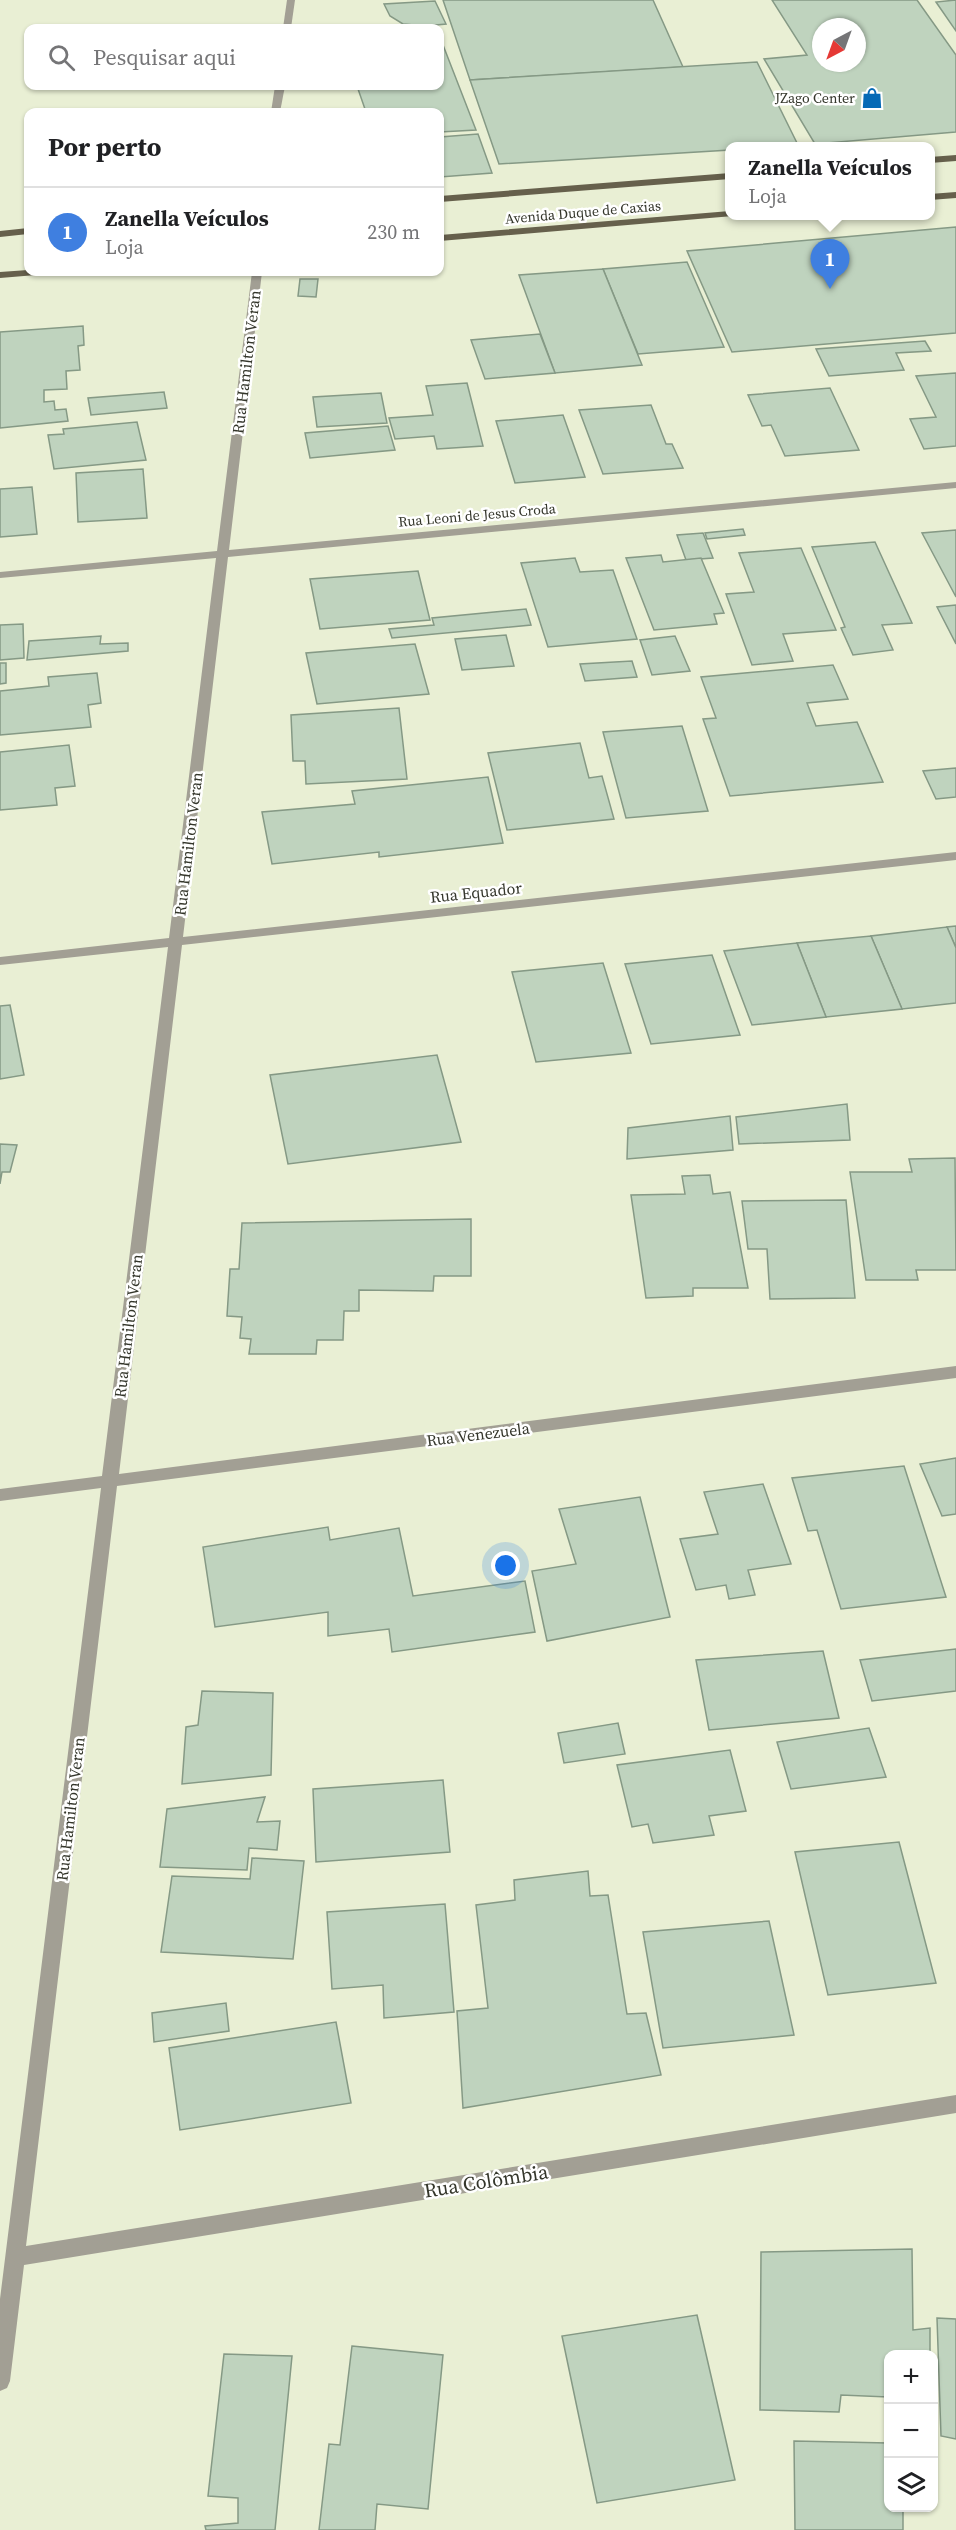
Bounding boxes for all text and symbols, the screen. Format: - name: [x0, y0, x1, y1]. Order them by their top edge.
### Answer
- north arrow: [812, 18, 866, 72]
- search box: [24, 24, 444, 90]
- icon: search: [45, 41, 78, 74]
- text: Pesquisar aqui: [93, 42, 236, 72]
- shop icon: JZago Center: [860, 86, 884, 110]
- place label: JZago Center: [774, 88, 855, 108]
- text: Por perto: [48, 129, 162, 165]
- popup: [725, 142, 935, 220]
- text: Zanella Veículos: [748, 152, 912, 182]
- text: Loja: [748, 182, 787, 210]
- street label: Avenida Duque de Caxias: [504, 195, 662, 229]
- text: Zanella Veículos: [105, 203, 269, 233]
- text: 1: [62, 218, 73, 246]
- text: 230 m: [367, 218, 420, 246]
- text: Loja: [105, 233, 144, 261]
- pin: 1: [810, 240, 850, 289]
- street label: Rua Hamilton Veran: [226, 288, 266, 435]
- street label: Rua Leoni de Jesus Croda: [398, 498, 557, 532]
- street label: Rua Hamilton Veran: [168, 770, 208, 917]
- street label: Rua Equador: [429, 876, 523, 908]
- street label: Rua Hamilton Veran: [108, 1252, 148, 1399]
- street label: Rua Venezuela: [425, 1417, 532, 1451]
- your location: [491, 1551, 520, 1580]
- street label: Rua Hamilton Veran: [50, 1735, 90, 1882]
- street label: Rua Colômbia: [422, 2157, 551, 2205]
- map controls: [884, 2350, 938, 2512]
- button: +: [884, 2350, 938, 2404]
- button: −: [884, 2404, 938, 2458]
- button: layers: [884, 2458, 938, 2512]

